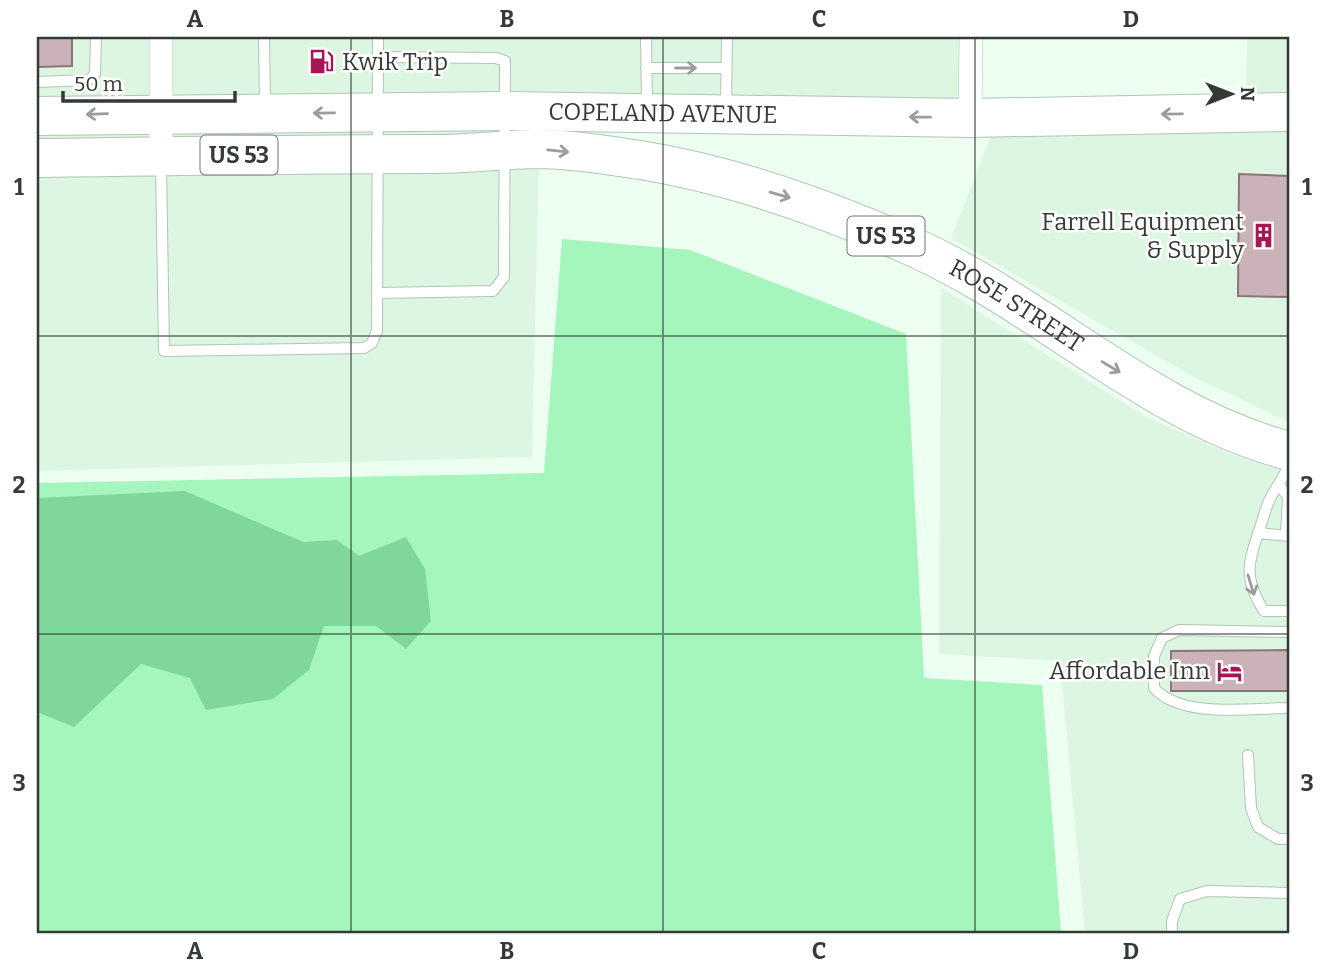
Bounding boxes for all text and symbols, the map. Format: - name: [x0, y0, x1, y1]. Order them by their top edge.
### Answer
- text: A: [187, 5, 204, 33]
- text: B: [500, 5, 514, 33]
- text: C: [812, 5, 826, 33]
- text: D: [1123, 5, 1139, 33]
- fuel station icon: Kwik Trip: [308, 48, 336, 76]
- place label: Kwik Trip: [342, 48, 448, 76]
- scale bar: [63, 60, 234, 104]
- north arrow: [1196, 60, 1266, 130]
- one-way arrow: [675, 61, 698, 75]
- text: 50 m: [74, 71, 123, 97]
- text: N: [1236, 87, 1259, 102]
- street label: COPELAND AVENUE: [548, 98, 778, 129]
- one-way arrow: [313, 106, 336, 120]
- one-way arrow: [86, 108, 109, 121]
- one-way arrow: [1161, 108, 1184, 121]
- one-way arrow: [909, 110, 932, 124]
- road number: US 53: [201, 136, 278, 174]
- one-way arrow: [546, 145, 568, 158]
- text: 1: [14, 173, 24, 201]
- text: 1: [1302, 173, 1312, 201]
- one-way arrow: [769, 190, 791, 203]
- place label: Farrell Equipment & Supply: [1041, 208, 1244, 264]
- road number: US 53: [848, 216, 924, 256]
- building icon: Farrell Equipment & Supply: [1250, 222, 1278, 250]
- street label: ROSE STREET: [944, 253, 1089, 358]
- one-way arrow: [1101, 360, 1121, 374]
- text: 2: [13, 471, 26, 499]
- text: 2: [1301, 471, 1314, 499]
- one-way arrow: [1246, 574, 1259, 596]
- place label: Affordable Inn: [1049, 657, 1210, 685]
- hotel icon: Affordable Inn: [1216, 657, 1244, 685]
- text: 3: [12, 769, 26, 797]
- text: 3: [1300, 769, 1314, 797]
- text: A: [187, 937, 204, 965]
- text: B: [500, 937, 514, 965]
- text: C: [812, 937, 826, 965]
- text: D: [1123, 937, 1139, 965]

